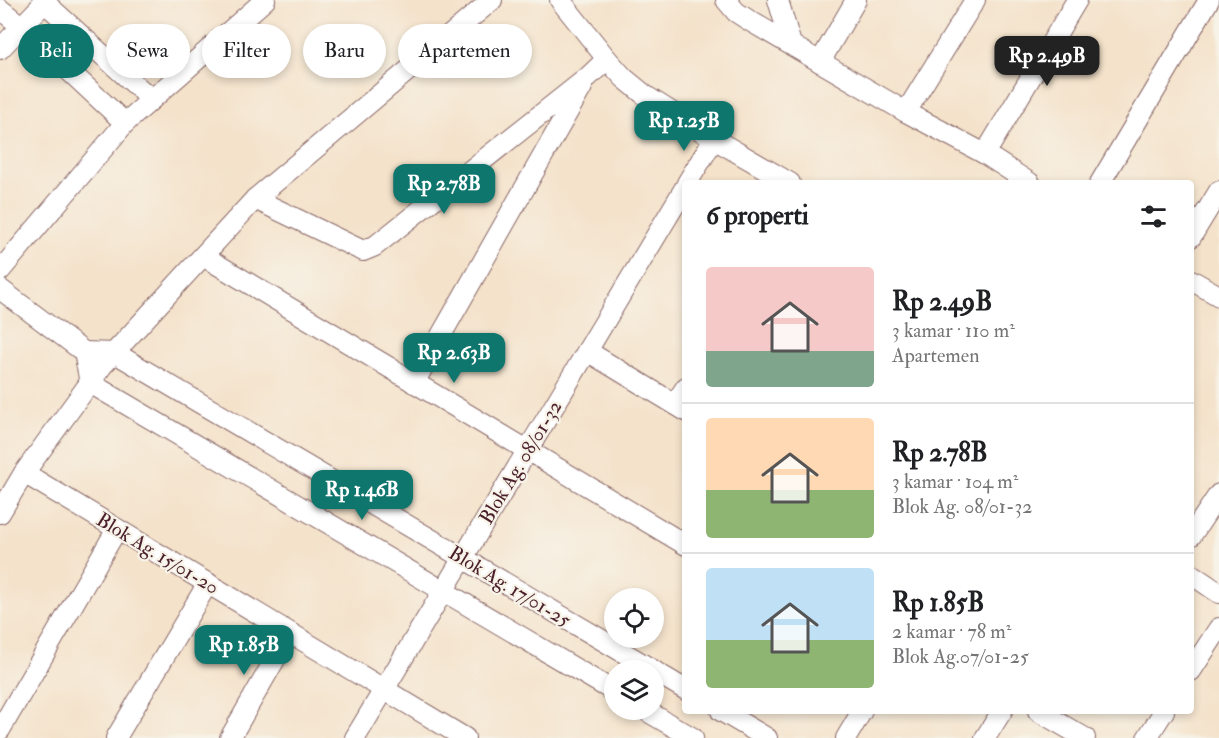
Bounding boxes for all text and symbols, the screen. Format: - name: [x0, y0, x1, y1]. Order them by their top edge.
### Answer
- chip: Beli: [18, 24, 94, 78]
- chip: Sewa: [106, 24, 190, 78]
- chip: Filter: [202, 24, 291, 78]
- chip: Baru: [303, 24, 386, 78]
- chip: Apartemen: [398, 24, 532, 78]
- pin: Rp 2.49B: [985, 36, 1109, 87]
- text: Rp 2.49B: [1008, 43, 1086, 68]
- pin: Rp 1.25B: [622, 101, 746, 152]
- text: Rp 1.25B: [648, 108, 720, 133]
- pin: Rp 2.78B: [382, 164, 506, 215]
- text: Rp 2.78B: [407, 171, 481, 196]
- text: 6 properti: [706, 200, 809, 232]
- icon: filters: [1137, 200, 1170, 233]
- text: Rp 2.49B: [892, 286, 992, 318]
- icon: home: [754, 291, 826, 363]
- text: 3 kamar · 110 m²: [892, 318, 1015, 343]
- pin: Rp 2.63B: [392, 333, 516, 384]
- text: Rp 2.63B: [417, 340, 491, 365]
- text: Apartemen: [892, 343, 979, 368]
- street label: Blok Ag. 08/01-32: [474, 396, 567, 529]
- text: Rp 2.78B: [892, 437, 988, 469]
- icon: home: [754, 442, 826, 514]
- text: 3 kamar · 104 m²: [892, 469, 1018, 494]
- pin: Rp 1.46B: [300, 470, 424, 521]
- text: Rp 1.46B: [325, 477, 399, 502]
- text: Blok Ag. 08/01-32: [892, 494, 1032, 519]
- street label: Blok Ag. 15/01-20: [92, 507, 224, 600]
- street label: Blok Ag. 17/01-25: [444, 540, 575, 633]
- text: Rp 1.85B: [892, 587, 984, 619]
- map controls: [604, 588, 664, 720]
- button: locate: [604, 588, 664, 648]
- icon: home: [754, 592, 826, 664]
- text: 2 kamar · 78 m²: [892, 619, 1011, 644]
- pin: Rp 1.85B: [182, 625, 306, 676]
- text: Rp 1.85B: [209, 632, 279, 657]
- text: Blok Ag.07/01-25: [892, 644, 1029, 669]
- button: layers: [604, 660, 664, 720]

